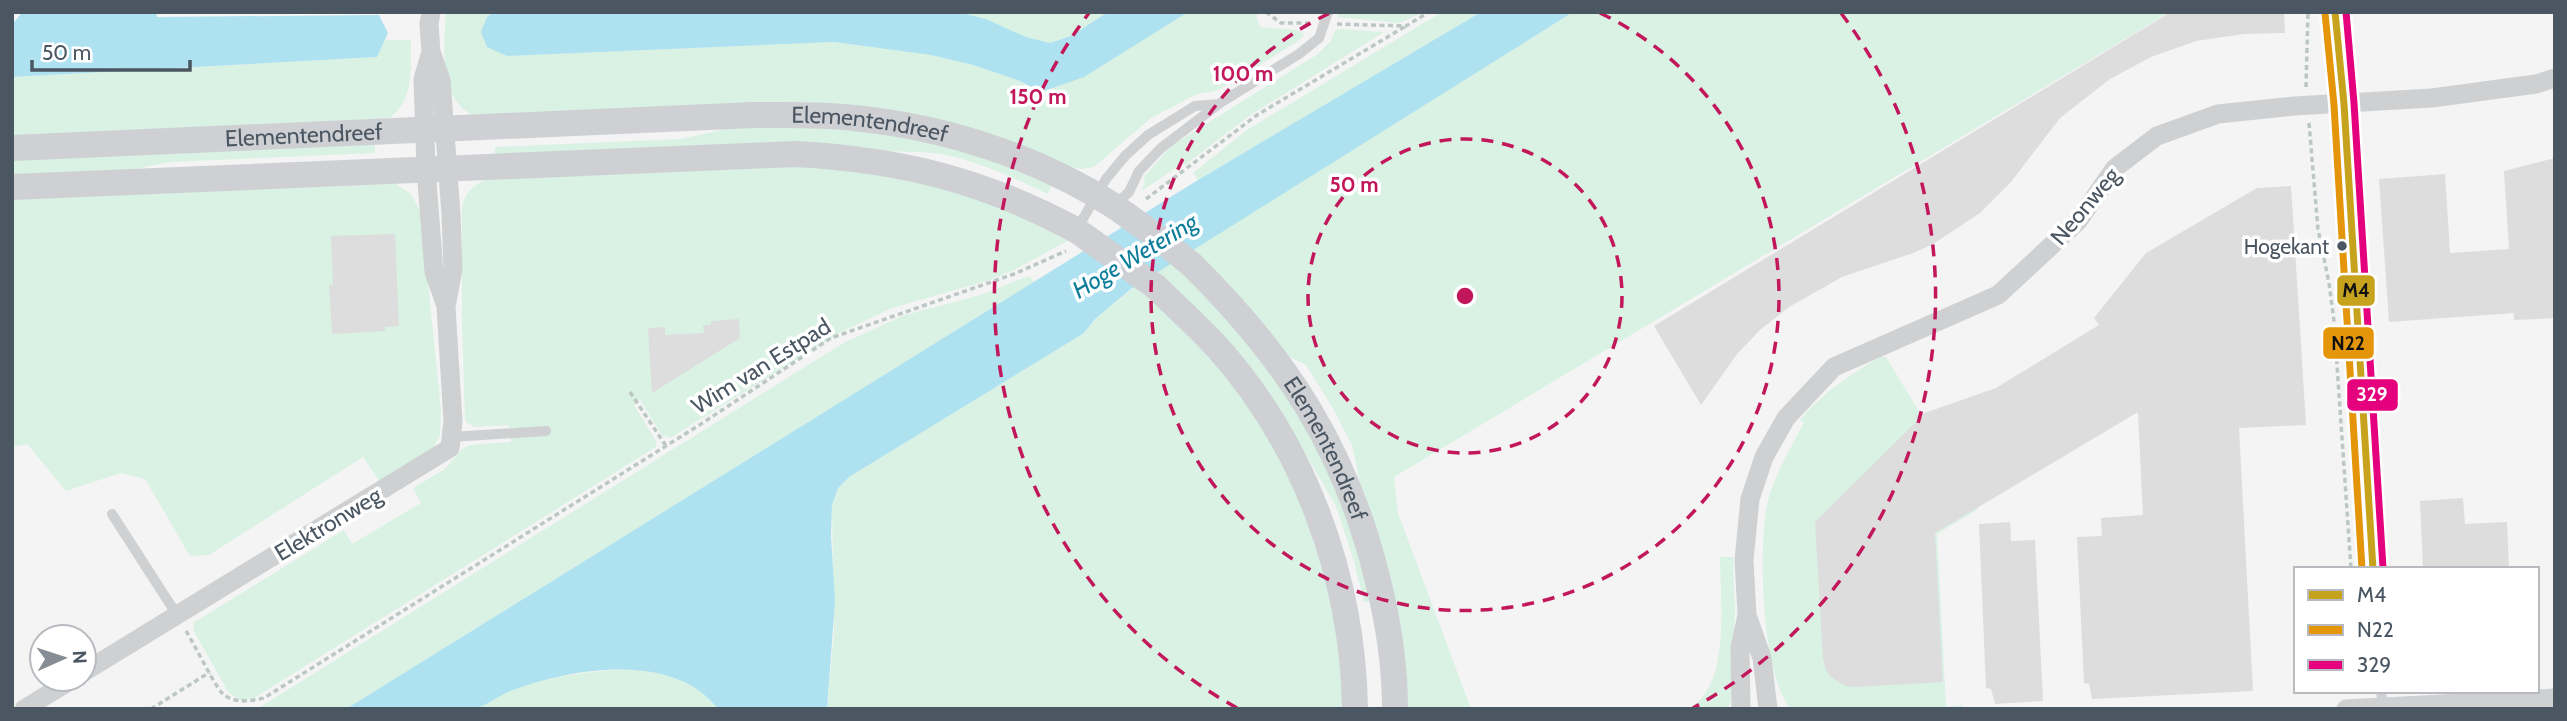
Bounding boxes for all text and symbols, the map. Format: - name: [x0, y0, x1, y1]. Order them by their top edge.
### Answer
- scale bar: [32, 28, 189, 72]
- text: 50 m: [42, 40, 91, 65]
- text: 100 m: [1213, 61, 1273, 86]
- text: 150 m: [1010, 84, 1066, 109]
- street label: Elementendreef: [791, 101, 951, 148]
- street label: Elementendreef: [224, 117, 384, 153]
- street label: Neonweg: [2044, 161, 2126, 251]
- text: 50 m: [1329, 172, 1379, 197]
- water label: Hoge Wetering: [1067, 206, 1204, 304]
- place label: Hogekant: [2244, 234, 2329, 259]
- marker: Hogekant: [2335, 239, 2349, 253]
- line badge: M4: [2336, 274, 2376, 307]
- text: M4: [2342, 279, 2370, 302]
- centre of rings: [1453, 284, 1477, 308]
- street label: Wim van Estpad: [686, 312, 836, 420]
- line badge: N22: [2322, 326, 2375, 360]
- text: N22: [2331, 332, 2365, 355]
- street label: Elementendreef: [1278, 371, 1373, 524]
- line badge: 329: [2346, 378, 2399, 412]
- text: 329: [2357, 383, 2387, 406]
- street label: Elektronweg: [269, 481, 387, 567]
- legend: [2294, 567, 2539, 693]
- text: M4: [2357, 582, 2386, 607]
- text: N22: [2357, 617, 2394, 642]
- north arrow: [28, 623, 98, 693]
- text: N: [68, 650, 91, 664]
- text: 329: [2357, 652, 2391, 677]

